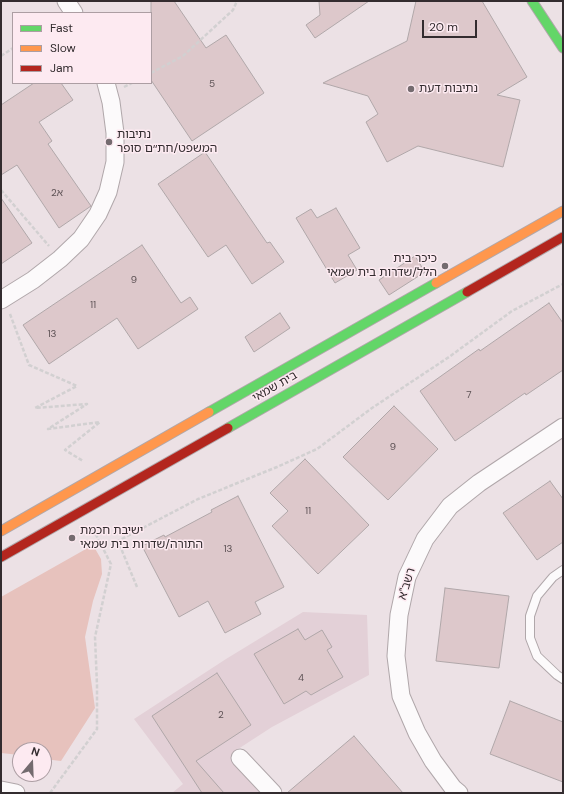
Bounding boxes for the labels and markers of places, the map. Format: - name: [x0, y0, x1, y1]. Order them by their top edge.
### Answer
- place label: נתיבות דעת: [419, 82, 478, 96]
- marker: נתיבות דעת: [406, 84, 416, 94]
- place label: נתיבות המשפט/חת״ם סופר: [117, 128, 217, 156]
- marker: נתיבות המשפט/חת״ם סופר: [104, 137, 114, 147]
- place label: כיכר בית הלל/שדרות בית שמאי: [327, 252, 437, 280]
- marker: כיכר בית הלל/שדרות בית שמאי: [440, 261, 450, 271]
- place label: ישיבת חכמת התורה/שדרות בית שמאי: [80, 524, 203, 552]
- marker: ישיבת חכמת התורה/שדרות בית שמאי: [67, 533, 77, 543]

